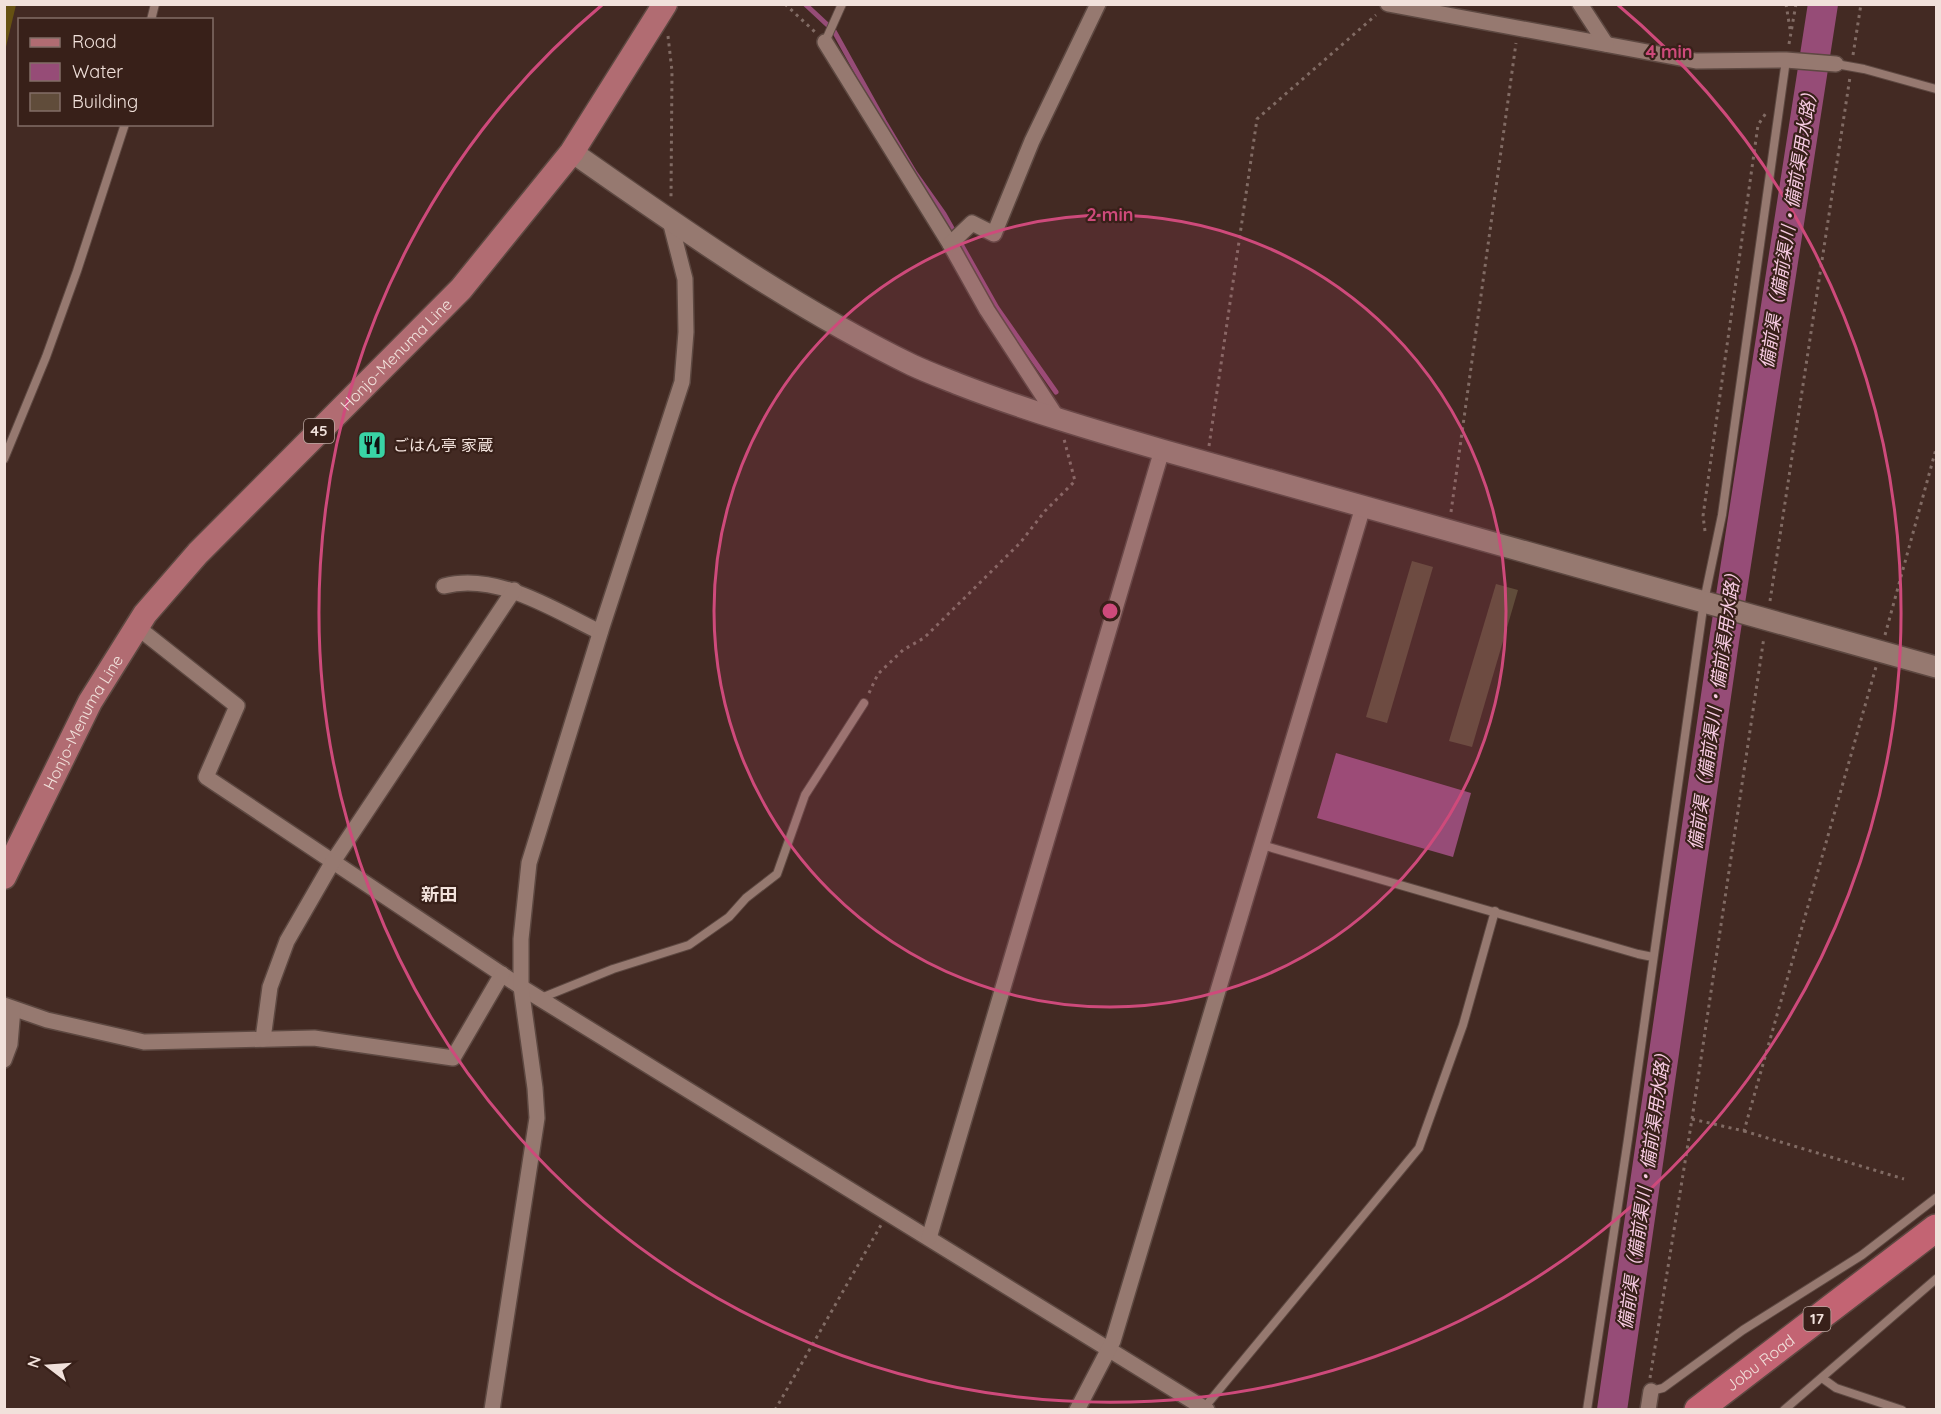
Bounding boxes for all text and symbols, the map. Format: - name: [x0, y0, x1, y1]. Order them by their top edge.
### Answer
- legend: [18, 18, 213, 126]
- text: Road: [72, 30, 117, 53]
- text: 4 min: [1645, 40, 1693, 63]
- text: Water: [72, 60, 123, 83]
- water label: 備前渠（備前渠川・備前渠用水路）: [1755, 82, 1822, 370]
- text: Building: [72, 90, 138, 113]
- text: 2 min: [1087, 203, 1133, 226]
- street label: Honjo-Menuma Line: [336, 294, 456, 415]
- road number: 45: [304, 419, 334, 443]
- restaurant icon: ごはん亭 家蔵: [356, 429, 388, 461]
- place label: ごはん亭 家蔵: [393, 435, 493, 455]
- water label: 備前渠（備前渠川・備前渠用水路）: [1683, 563, 1746, 851]
- centre of rings: [1100, 601, 1120, 621]
- street label: Honjo-Menuma Line: [39, 651, 127, 793]
- district label: 新田: [421, 883, 457, 906]
- water label: 備前渠（備前渠川・備前渠用水路）: [1613, 1043, 1676, 1331]
- road number: 17: [1804, 1307, 1830, 1331]
- street label: Jobu Road: [1721, 1330, 1798, 1395]
- north arrow: [18, 1336, 78, 1396]
- text: N: [22, 1353, 45, 1370]

